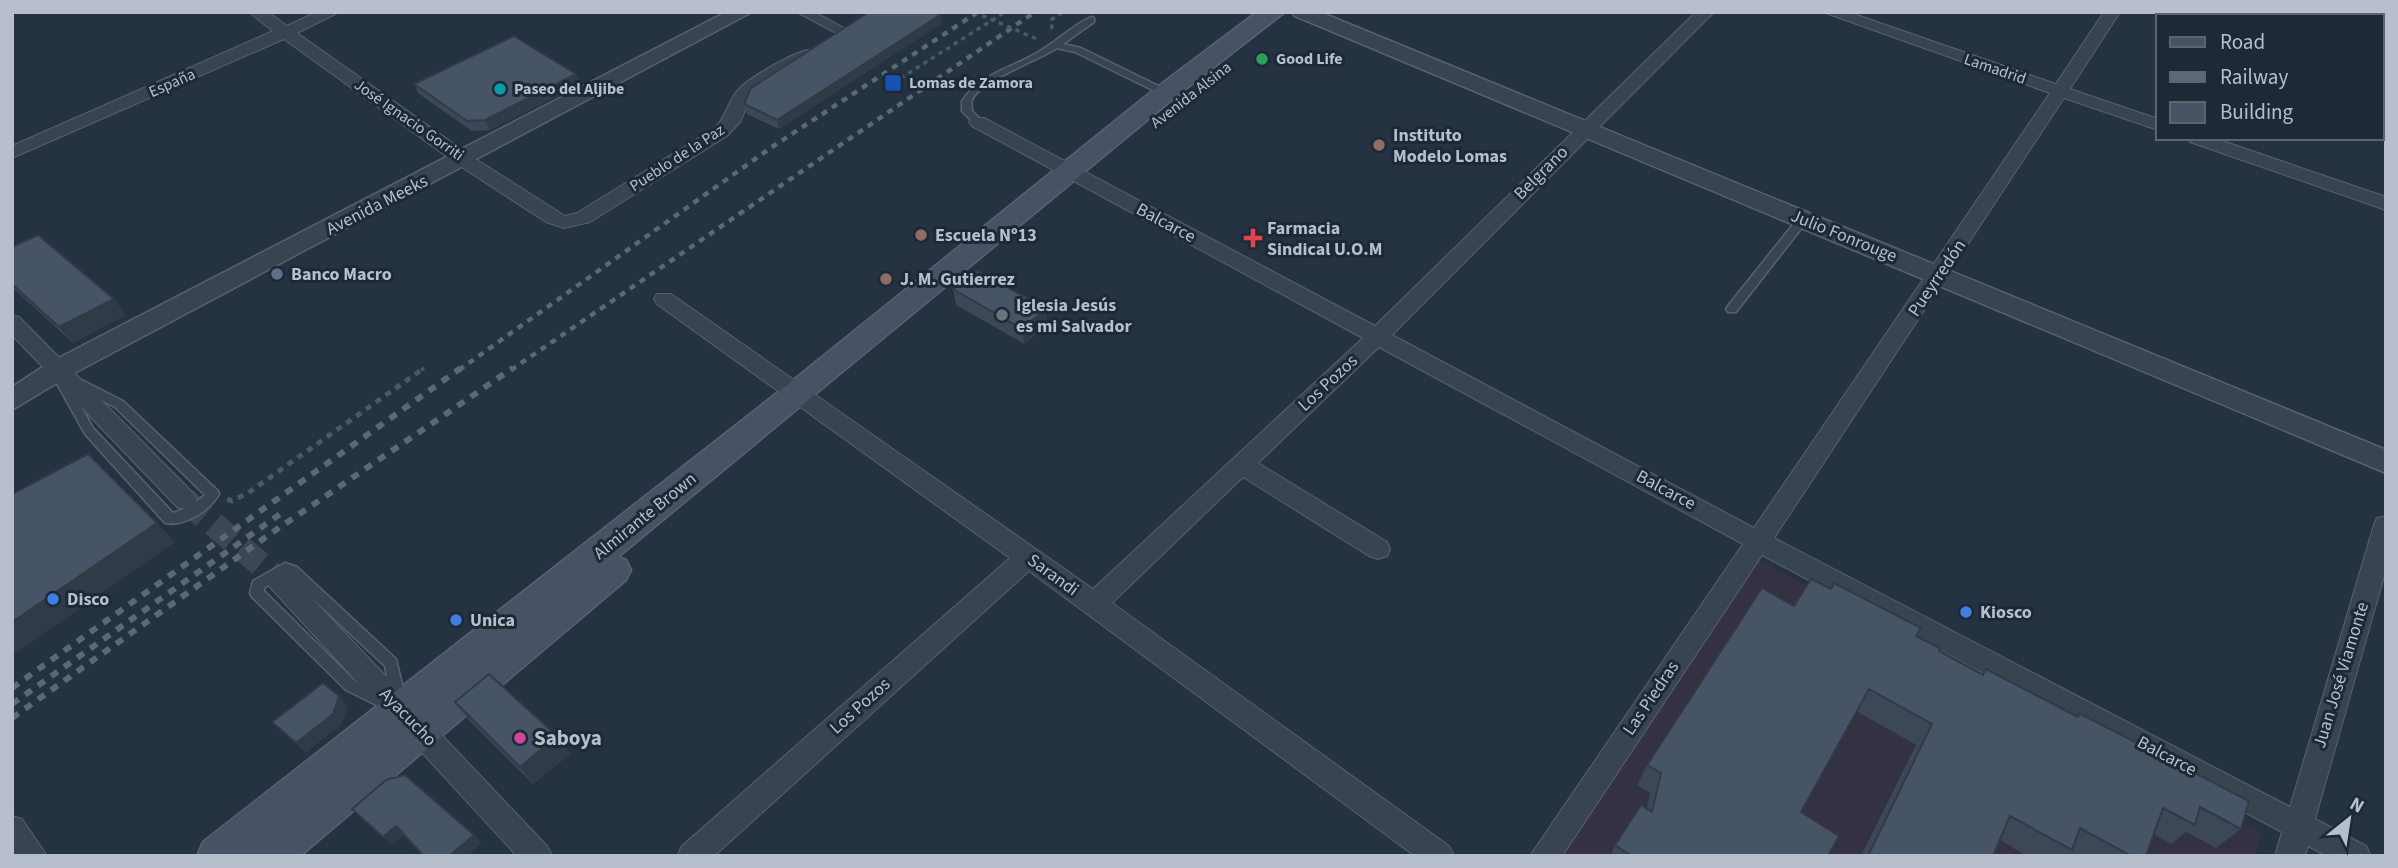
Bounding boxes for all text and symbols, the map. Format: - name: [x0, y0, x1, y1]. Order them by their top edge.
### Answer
- legend: [2156, 14, 2384, 140]
- text: Road: [2220, 27, 2265, 57]
- place label: Good Life: [1276, 48, 1343, 70]
- street label: Lamadrid: [1961, 48, 2029, 90]
- marker: Good Life: [1254, 51, 1270, 67]
- street label: Avenida Alsina: [1146, 56, 1236, 134]
- text: Railway: [2220, 62, 2288, 92]
- street label: España: [145, 63, 199, 103]
- place label: Lomas de Zamora: [909, 72, 1033, 94]
- marker: Lomas de Zamora: [883, 73, 903, 93]
- street label: José Ignacio Gorriti: [350, 74, 468, 166]
- place label: Paseo del Aljibe: [514, 78, 624, 100]
- marker: Paseo del Aljibe: [492, 81, 508, 97]
- text: Building: [2220, 97, 2294, 127]
- street label: Pueblo de la Paz: [625, 119, 729, 197]
- place label: Instituto Modelo Lomas: [1393, 123, 1507, 169]
- marker: Instituto Modelo Lomas: [1371, 137, 1387, 153]
- street label: Belgrano: [1508, 140, 1574, 206]
- street label: Avenida Meeks: [322, 169, 432, 241]
- street label: Balcarce: [1132, 197, 1200, 249]
- street label: Julio Fonrouge: [1787, 203, 1901, 269]
- place label: Farmacia Sindical U.O.M: [1267, 216, 1382, 262]
- place label: Escuela Nº13: [935, 223, 1037, 248]
- marker: Escuela Nº13: [913, 227, 929, 243]
- marker: Farmacia Sindical U.O.M: [1245, 230, 1261, 246]
- street label: Pueyrredón: [1902, 234, 1972, 322]
- place label: Banco Macro: [291, 262, 392, 287]
- marker: Banco Macro: [269, 266, 285, 282]
- place label: J. M. Gutierrez: [900, 267, 1015, 292]
- marker: J. M. Gutierrez: [878, 271, 894, 287]
- place label: Iglesia Jesús es mi Salvador: [1016, 293, 1132, 339]
- marker: Iglesia Jesús es mi Salvador: [994, 307, 1010, 323]
- street label: Los Pozos: [1293, 349, 1363, 417]
- street label: Balcarce: [1632, 464, 1700, 516]
- street label: Almirante Brown: [588, 467, 702, 565]
- street label: Sarandi: [1022, 548, 1084, 602]
- place label: Disco: [67, 587, 109, 612]
- marker: Disco: [45, 591, 61, 607]
- street label: Juan José Viamonte: [2307, 599, 2375, 751]
- place label: Kiosco: [1980, 600, 2032, 625]
- marker: Kiosco: [1958, 604, 1974, 620]
- place label: Unica: [470, 608, 515, 633]
- marker: Unica: [448, 612, 464, 628]
- street label: Las Piedras: [1617, 656, 1685, 740]
- street label: Los Pozos: [824, 672, 896, 740]
- street label: Ayacucho: [374, 682, 442, 752]
- place label: Saboya: [534, 723, 602, 753]
- marker: Saboya: [512, 730, 528, 746]
- street label: Balcarce: [2133, 730, 2201, 782]
- north arrow: [2314, 784, 2384, 854]
- text: N: [2345, 791, 2369, 820]

